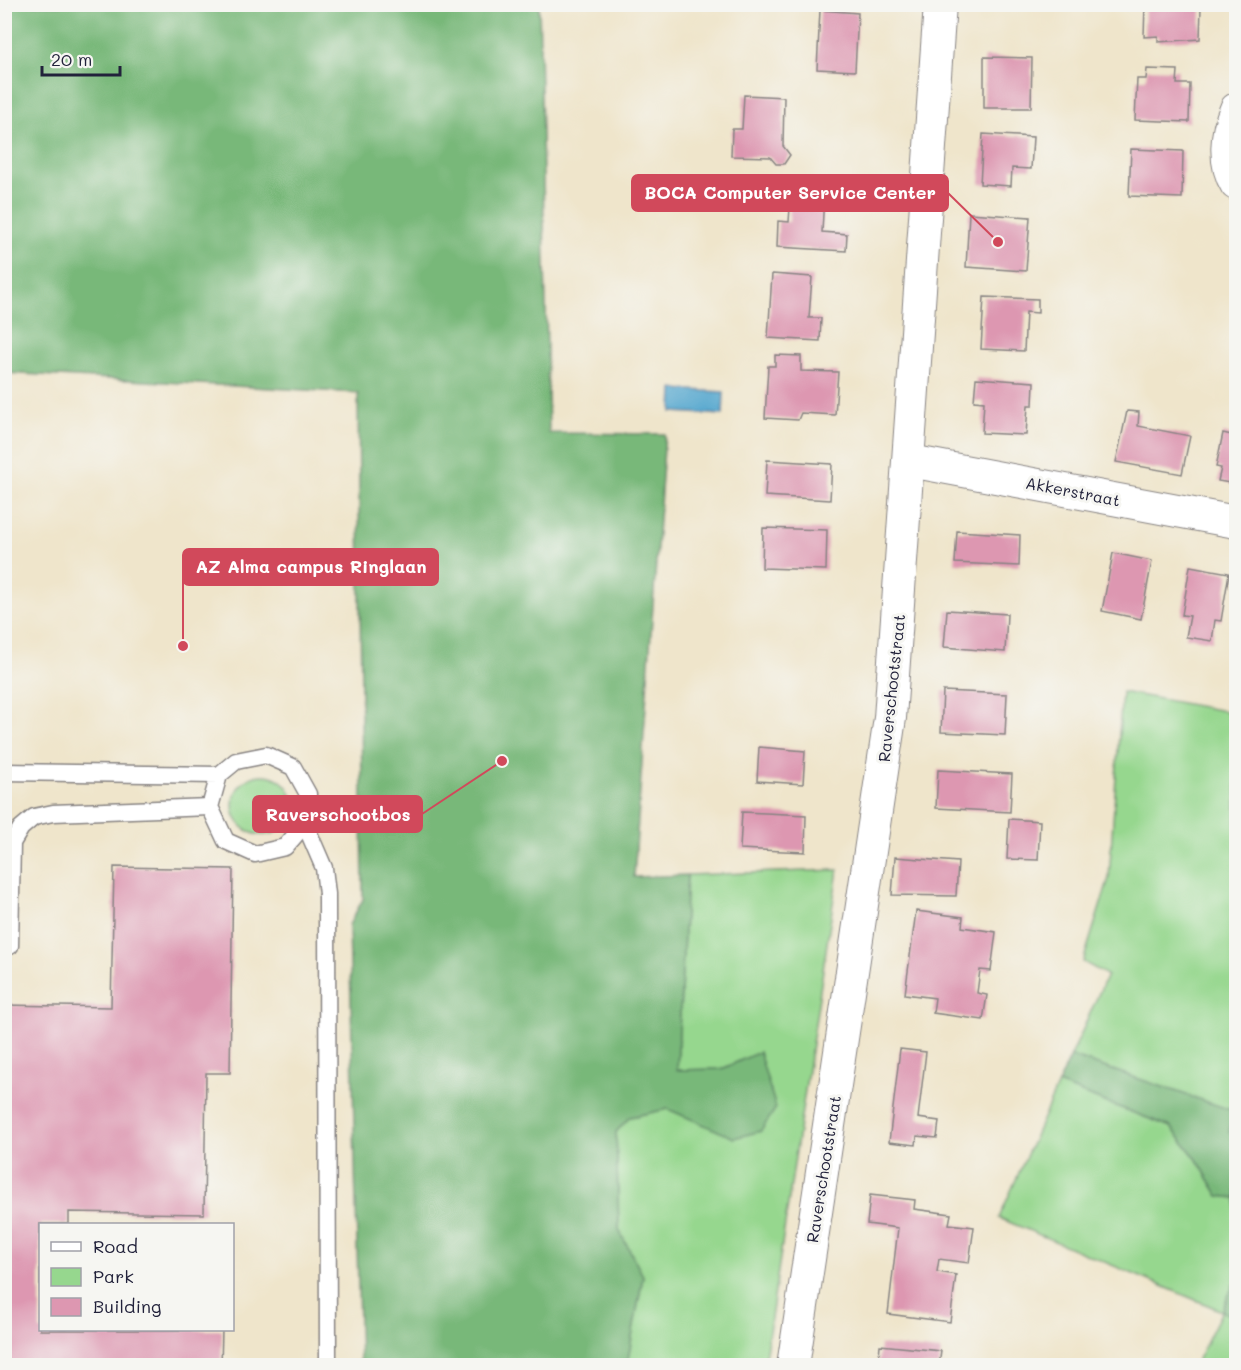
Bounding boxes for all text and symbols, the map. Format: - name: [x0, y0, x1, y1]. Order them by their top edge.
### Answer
- scale bar: [42, 39, 120, 77]
- text: 20 m: [51, 47, 92, 71]
- callout: BOCA Computer Service Center: [632, 175, 948, 211]
- text: BOCA Computer Service Center: [644, 180, 936, 204]
- street label: Akkerstraat: [1024, 472, 1122, 510]
- callout: AZ Alma campus Ringlaan: [183, 549, 438, 585]
- text: AZ Alma campus Ringlaan: [195, 554, 427, 578]
- street label: Raverschootstraat: [873, 613, 909, 763]
- callout: Raverschootbos: [253, 796, 422, 832]
- text: Raverschootbos: [266, 802, 410, 826]
- street label: Raverschootstraat: [801, 1094, 845, 1244]
- legend: [39, 1223, 234, 1331]
- text: Road: [93, 1234, 138, 1258]
- text: Park: [93, 1264, 134, 1288]
- text: Building: [93, 1294, 161, 1318]

